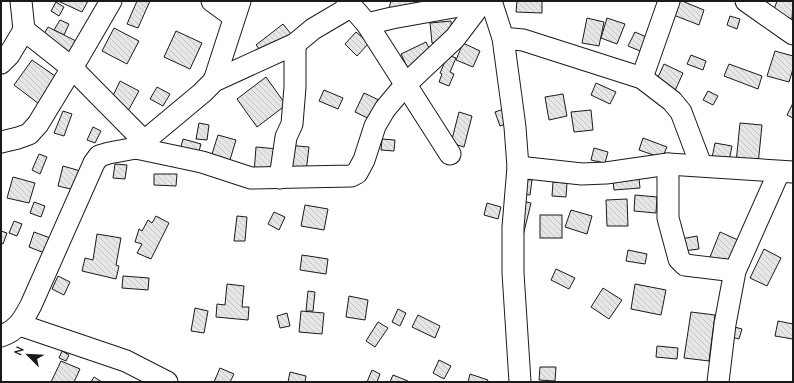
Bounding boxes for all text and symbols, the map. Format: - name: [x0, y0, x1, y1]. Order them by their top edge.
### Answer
- north arrow: [8, 335, 48, 375]
- text: N: [11, 344, 27, 358]

